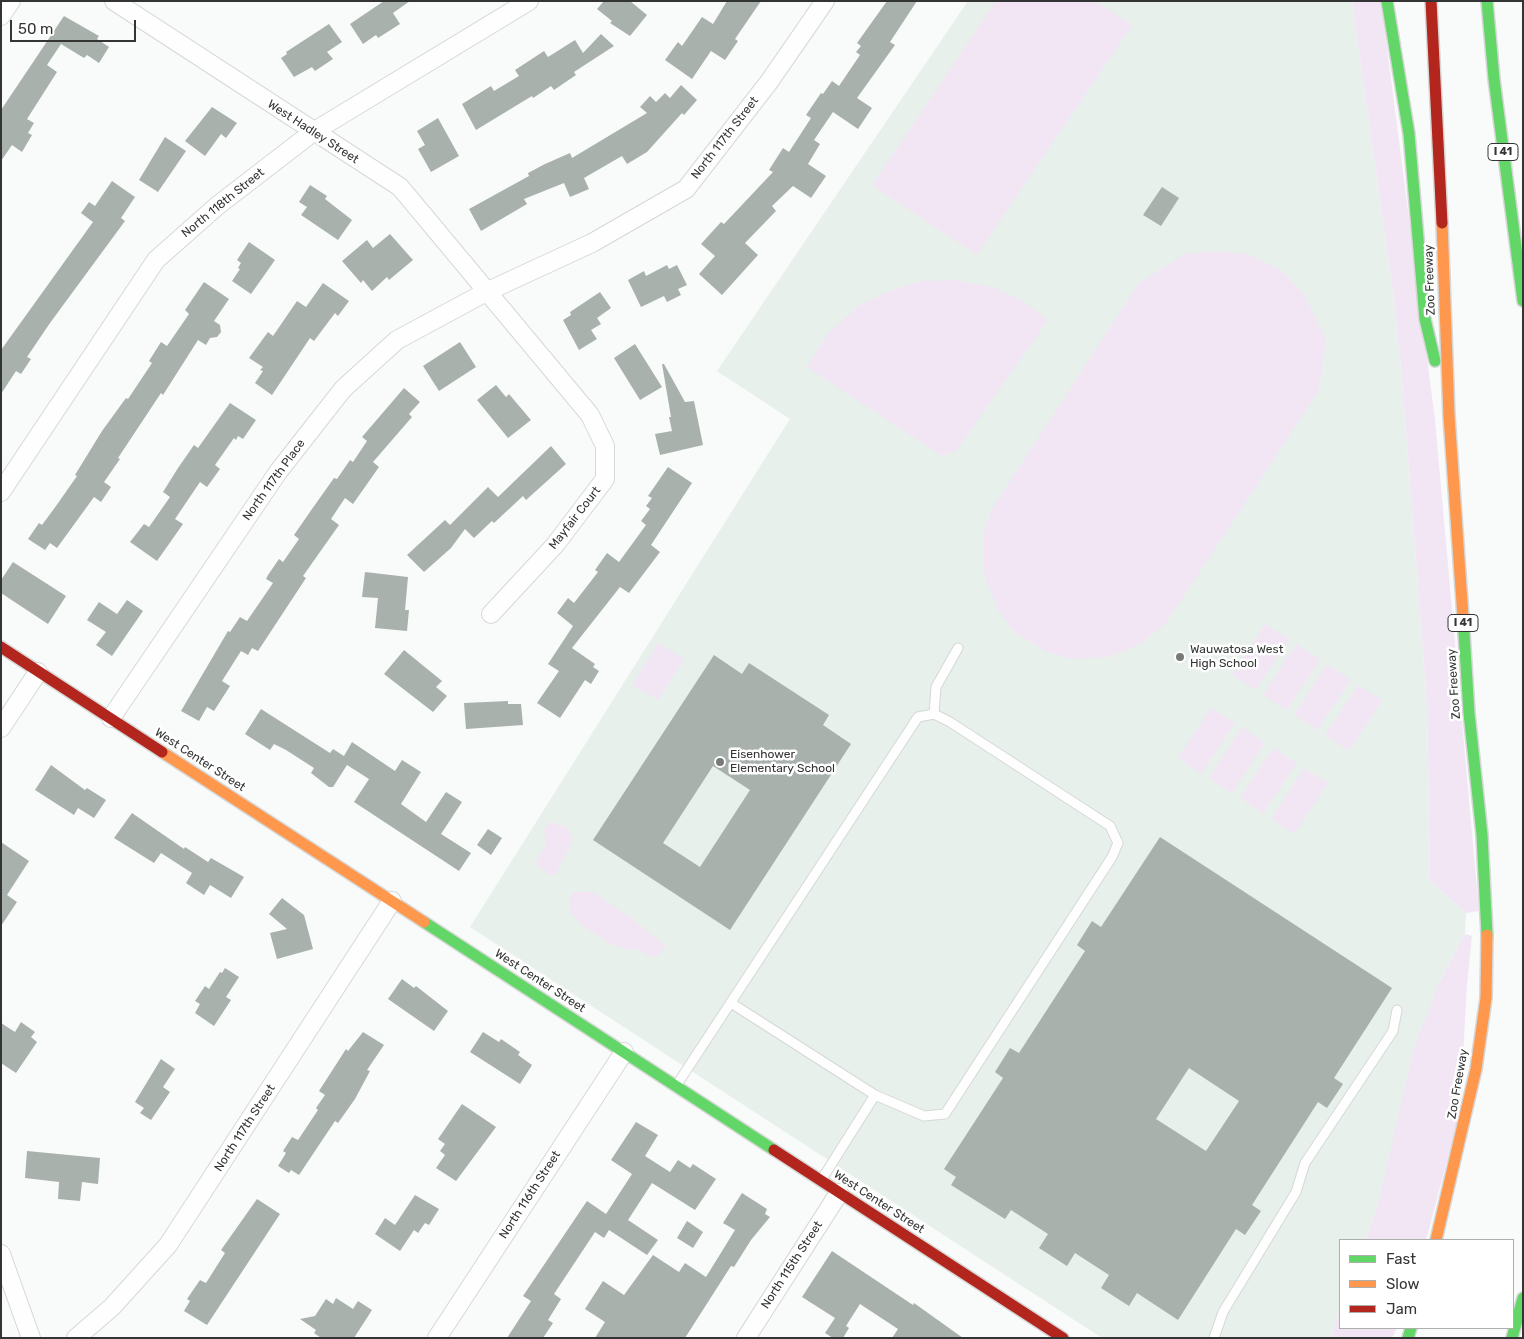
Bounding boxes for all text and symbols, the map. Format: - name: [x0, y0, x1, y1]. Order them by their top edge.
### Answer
- scale bar: [12, 10, 139, 42]
- text: 50 m: [18, 20, 53, 38]
- street label: North 117th Street: [688, 94, 762, 182]
- street label: West Hadley Street: [265, 97, 361, 167]
- road number: I 41: [1488, 144, 1518, 160]
- street label: North 118th Street: [179, 165, 267, 241]
- street label: Zoo Freeway: [1422, 244, 1438, 316]
- street label: North 117th Place: [240, 437, 308, 523]
- street label: Mayfair Court: [546, 484, 604, 552]
- road number: I 41: [1448, 614, 1478, 632]
- place label: Wauwatosa West High School: [1190, 643, 1283, 671]
- street label: Zoo Freeway: [1444, 648, 1464, 720]
- marker: Wauwatosa West High School: [1174, 651, 1186, 663]
- street label: West Center Street: [152, 725, 248, 795]
- place label: Eisenhower Elementary School: [730, 748, 835, 776]
- marker: Eisenhower Elementary School: [714, 756, 726, 768]
- street label: West Center Street: [492, 946, 588, 1016]
- street label: Zoo Freeway: [1445, 1048, 1471, 1120]
- street label: North 117th Street: [212, 1082, 278, 1174]
- street label: North 116th Street: [496, 1148, 564, 1242]
- street label: West Center Street: [831, 1167, 927, 1237]
- street label: North 115th Street: [758, 1218, 826, 1312]
- legend: [1339, 1239, 1514, 1329]
- text: Fast: [1386, 1250, 1416, 1268]
- text: Slow: [1386, 1275, 1419, 1293]
- text: Jam: [1386, 1300, 1417, 1318]

